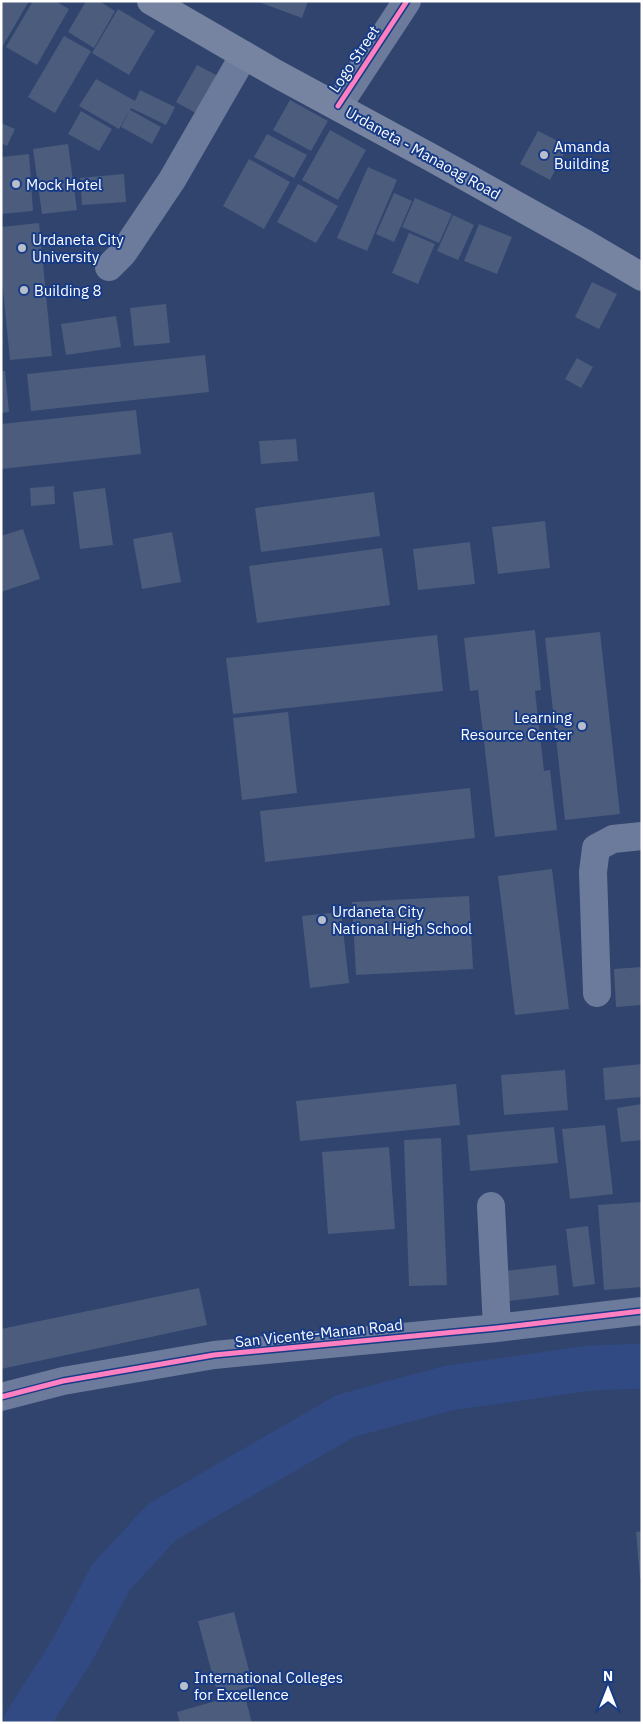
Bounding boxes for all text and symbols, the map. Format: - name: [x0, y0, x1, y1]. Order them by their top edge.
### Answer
- street label: Logo Street: [325, 22, 383, 96]
- street label: Urdaneta - Manaoag Road: [342, 102, 504, 204]
- place label: Amanda Building: [554, 137, 610, 173]
- marker: Amanda Building: [538, 149, 550, 161]
- place label: Mock Hotel: [26, 175, 102, 194]
- marker: Mock Hotel: [10, 178, 22, 190]
- place label: Urdaneta City University: [32, 230, 124, 266]
- marker: Urdaneta City University: [16, 242, 28, 254]
- place label: Building 8: [34, 281, 102, 300]
- marker: Building 8: [18, 284, 30, 296]
- place label: Learning Resource Center: [460, 708, 572, 744]
- marker: Learning Resource Center: [576, 720, 588, 732]
- place label: Urdaneta City National High School: [332, 902, 472, 938]
- marker: Urdaneta City National High School: [316, 914, 328, 926]
- street label: San Vicente-Manan Road: [234, 1315, 404, 1351]
- north arrow: [583, 1664, 633, 1714]
- text: N: [603, 1667, 613, 1685]
- place label: International Colleges for Excellence: [194, 1668, 343, 1704]
- marker: International Colleges for Excellence: [178, 1680, 190, 1692]

